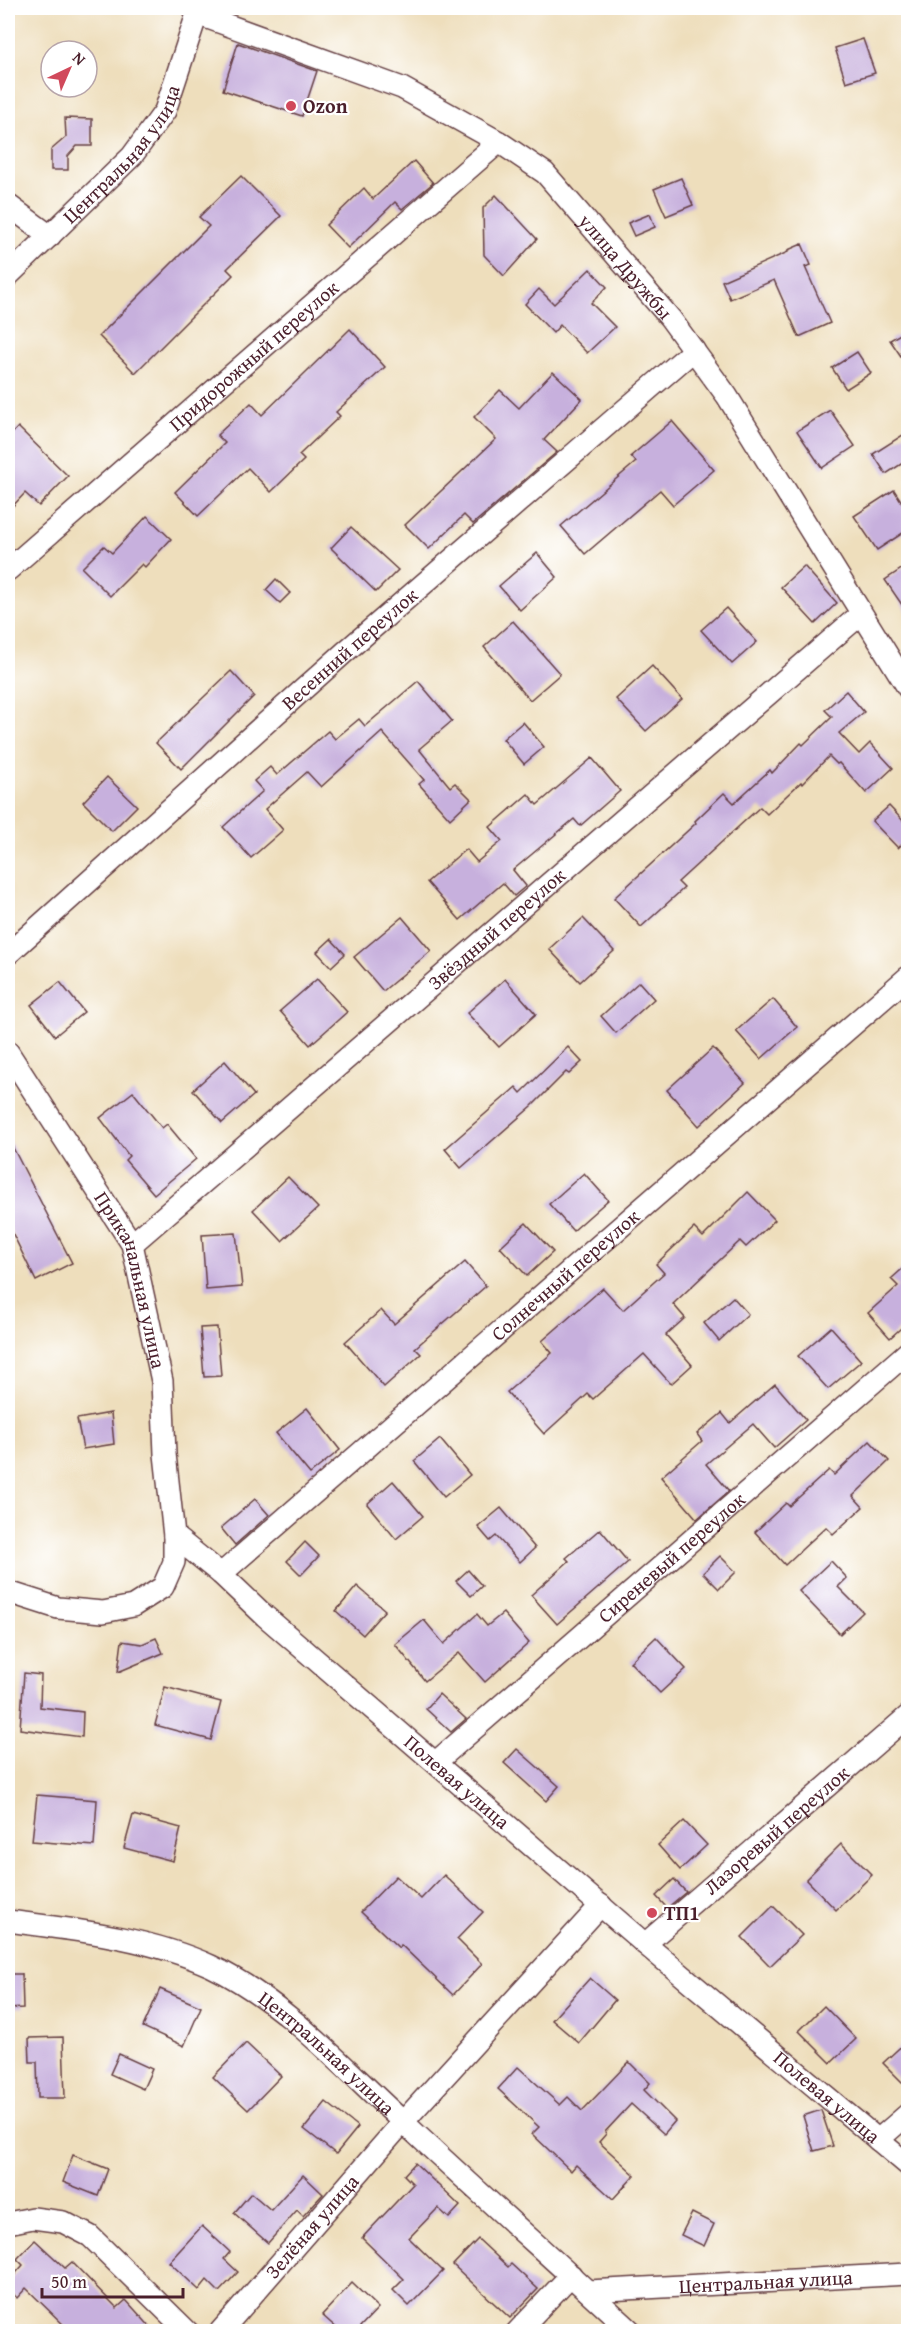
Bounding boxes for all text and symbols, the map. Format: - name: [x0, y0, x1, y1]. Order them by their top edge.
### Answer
- north arrow: [39, 39, 99, 99]
- text: N: [67, 46, 92, 71]
- street label: Центральная улица: [56, 81, 187, 230]
- place label: Ozon: [303, 91, 348, 120]
- marker: Ozon: [284, 99, 298, 113]
- street label: улица Дружбы: [572, 206, 680, 325]
- street label: Придорожный переулок: [162, 273, 345, 438]
- street label: Весенний переулок: [275, 580, 424, 717]
- street label: Звёздный переулок: [421, 860, 572, 996]
- street label: Приканальная улица: [88, 1185, 174, 1371]
- street label: Солнечный переулок: [484, 1201, 646, 1347]
- street label: Сиреневый переулок: [591, 1484, 752, 1629]
- street label: Полевая улица: [398, 1727, 517, 1836]
- street label: Лазоревый переулок: [697, 1758, 856, 1901]
- place label: ТП1: [664, 1898, 700, 1927]
- marker: ТП1: [645, 1906, 659, 1920]
- street label: Центральная улица: [253, 1984, 402, 2122]
- street label: Полевая улица: [768, 2043, 887, 2150]
- street label: Зелёная улица: [258, 2167, 365, 2285]
- scale bar: [42, 2261, 183, 2299]
- street label: Центральная улица: [678, 2262, 854, 2300]
- text: 50 m: [51, 2268, 87, 2295]

